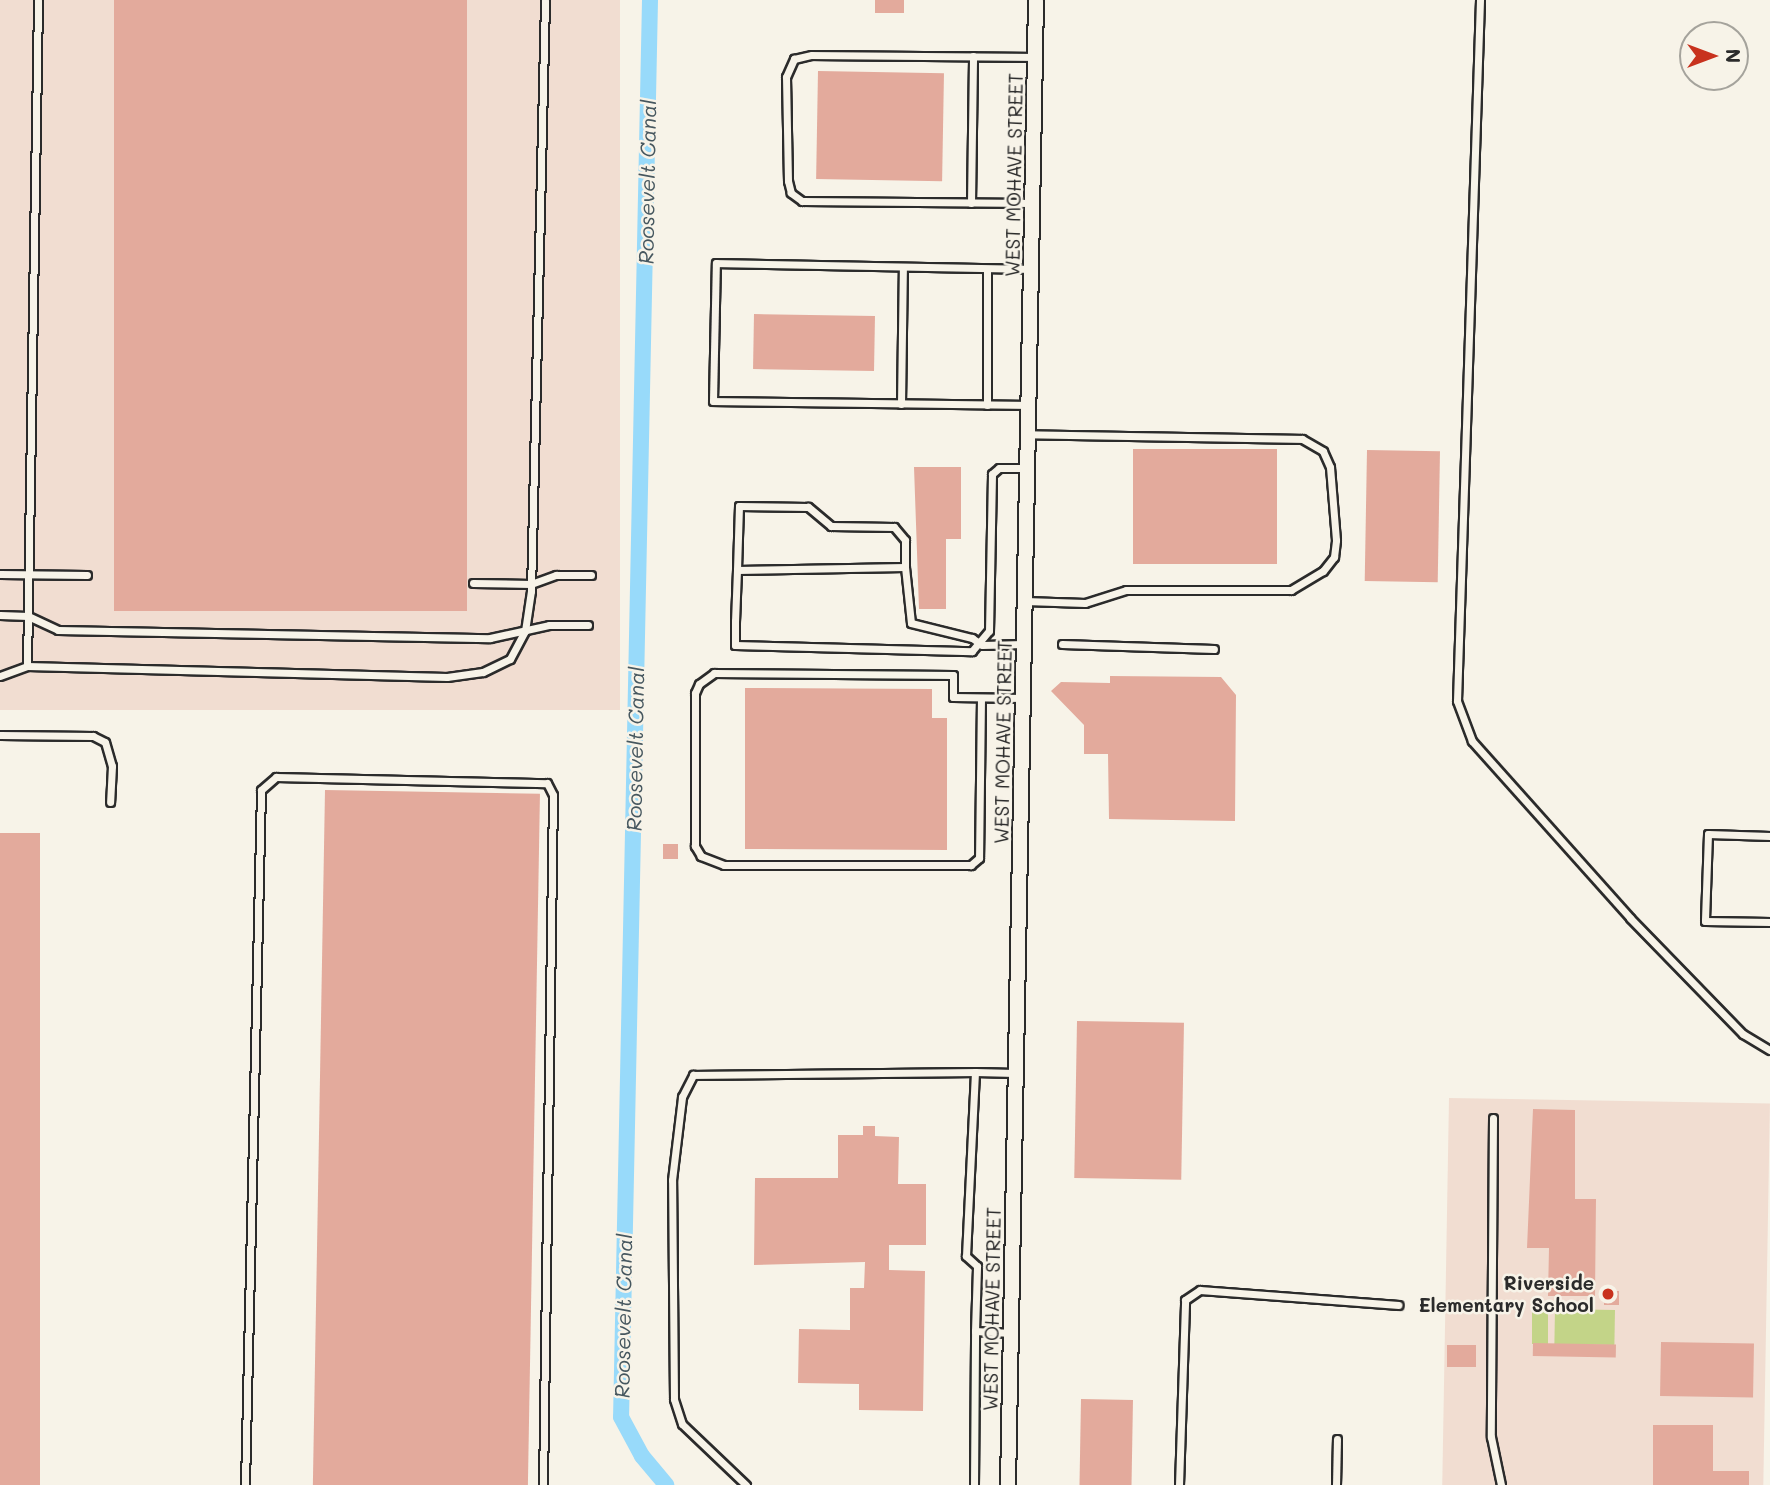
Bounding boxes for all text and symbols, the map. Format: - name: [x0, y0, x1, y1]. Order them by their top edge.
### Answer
- north arrow: [1679, 21, 1749, 91]
- text: N: [1721, 49, 1746, 63]
- street label: WEST MOHAVE STREET: [1001, 73, 1027, 277]
- water label: Roosevelt Canal: [633, 99, 661, 265]
- street label: WEST MOHAVE STREET: [990, 640, 1016, 844]
- water label: Roosevelt Canal: [621, 666, 649, 832]
- street label: WEST MOHAVE STREET: [979, 1207, 1005, 1411]
- water label: Roosevelt Canal: [609, 1233, 637, 1399]
- place label: Riverside Elementary School: [1418, 1272, 1594, 1316]
- marker: Riverside Elementary School: [1600, 1286, 1616, 1302]

